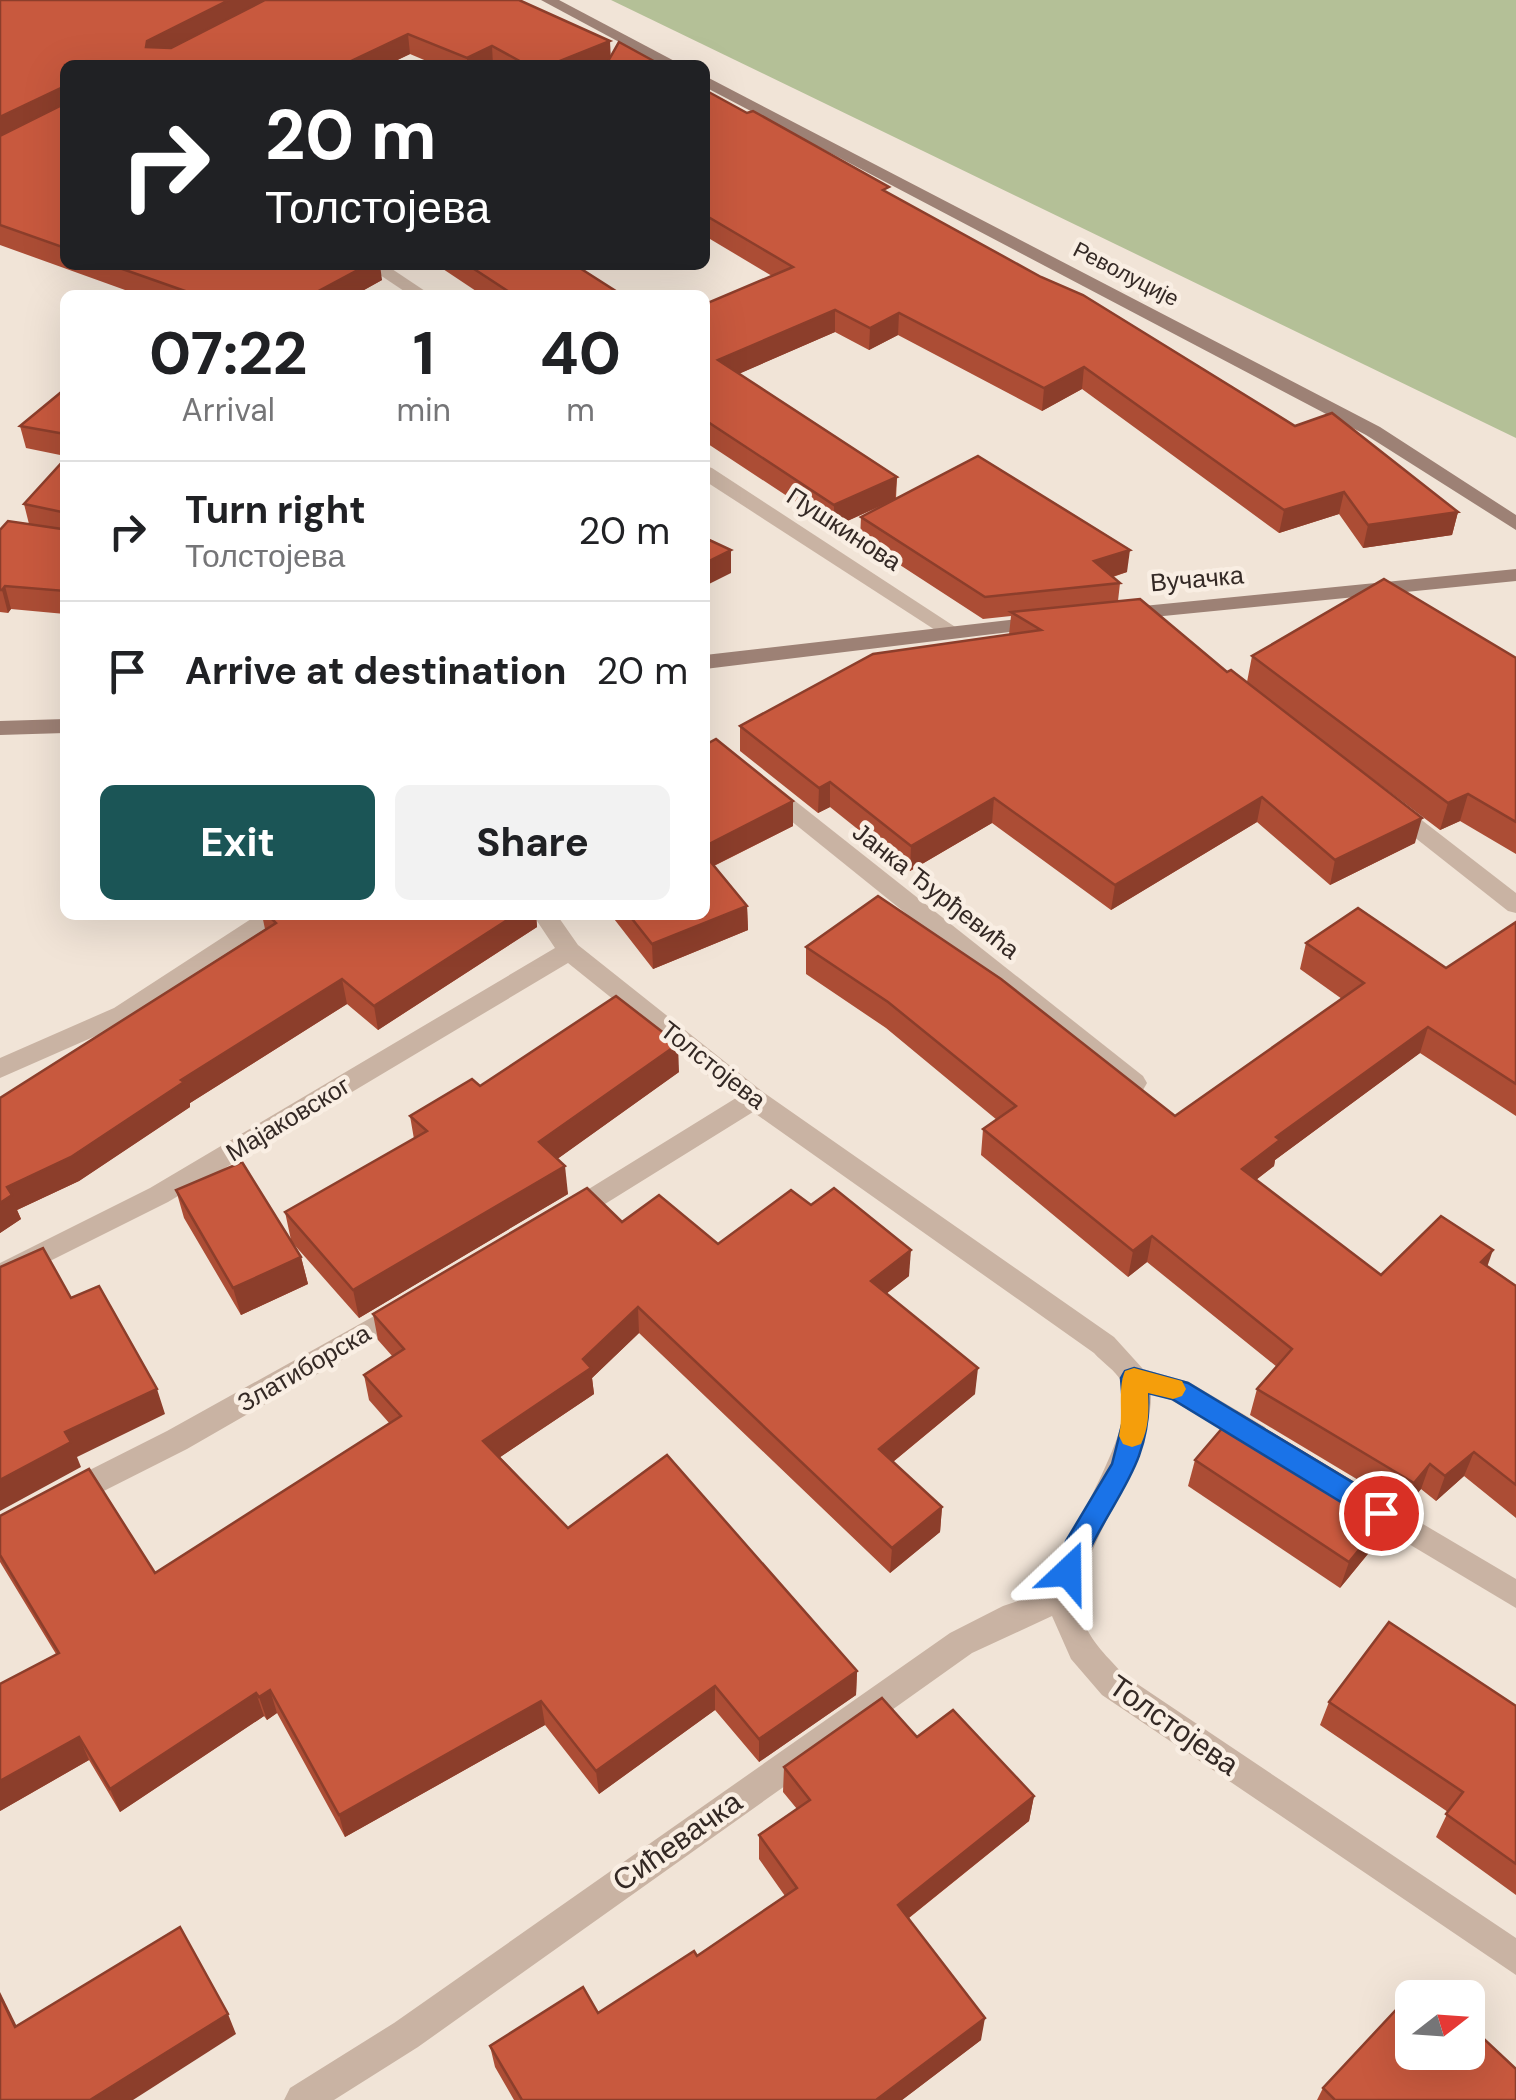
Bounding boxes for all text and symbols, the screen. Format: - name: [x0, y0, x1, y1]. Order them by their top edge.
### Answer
- text: 20 m: [265, 90, 437, 181]
- icon: right: [100, 100, 230, 230]
- text: Толстојева: [265, 178, 490, 237]
- street label: Револуције: [1068, 235, 1184, 313]
- text: 07:22: [149, 314, 307, 393]
- text: 1: [413, 314, 435, 393]
- text: 40: [540, 314, 621, 393]
- text: Arrival: [182, 389, 275, 431]
- text: min: [396, 389, 451, 431]
- text: m: [566, 389, 595, 431]
- street label: Пушкинова: [780, 480, 908, 578]
- text: Turn right: [185, 485, 366, 535]
- icon: right: [100, 504, 155, 559]
- text: 20 m: [579, 506, 670, 556]
- text: Толстојева: [185, 535, 345, 577]
- street label: Вучачка: [1149, 558, 1245, 600]
- icon: arrive: [100, 644, 155, 699]
- text: Arrive at destination: [185, 646, 567, 696]
- text: 20 m: [597, 646, 688, 696]
- button: Exit: [100, 785, 375, 900]
- button: Share: [395, 785, 670, 900]
- street label: Јанка Ђурђевића: [846, 816, 1026, 967]
- street label: Толстојева: [654, 1013, 773, 1117]
- street label: Мајаковског: [220, 1069, 356, 1169]
- street label: Златиборска: [231, 1317, 377, 1419]
- pin: [1339, 1471, 1424, 1556]
- icon: arrive: [1354, 1486, 1409, 1541]
- position arrow: [1016, 1520, 1120, 1624]
- street label: Толстојева: [1101, 1666, 1247, 1784]
- street label: Сићевачка: [605, 1782, 750, 1900]
- north arrow: [1395, 1980, 1485, 2070]
- map controls: [1395, 1980, 1485, 2070]

